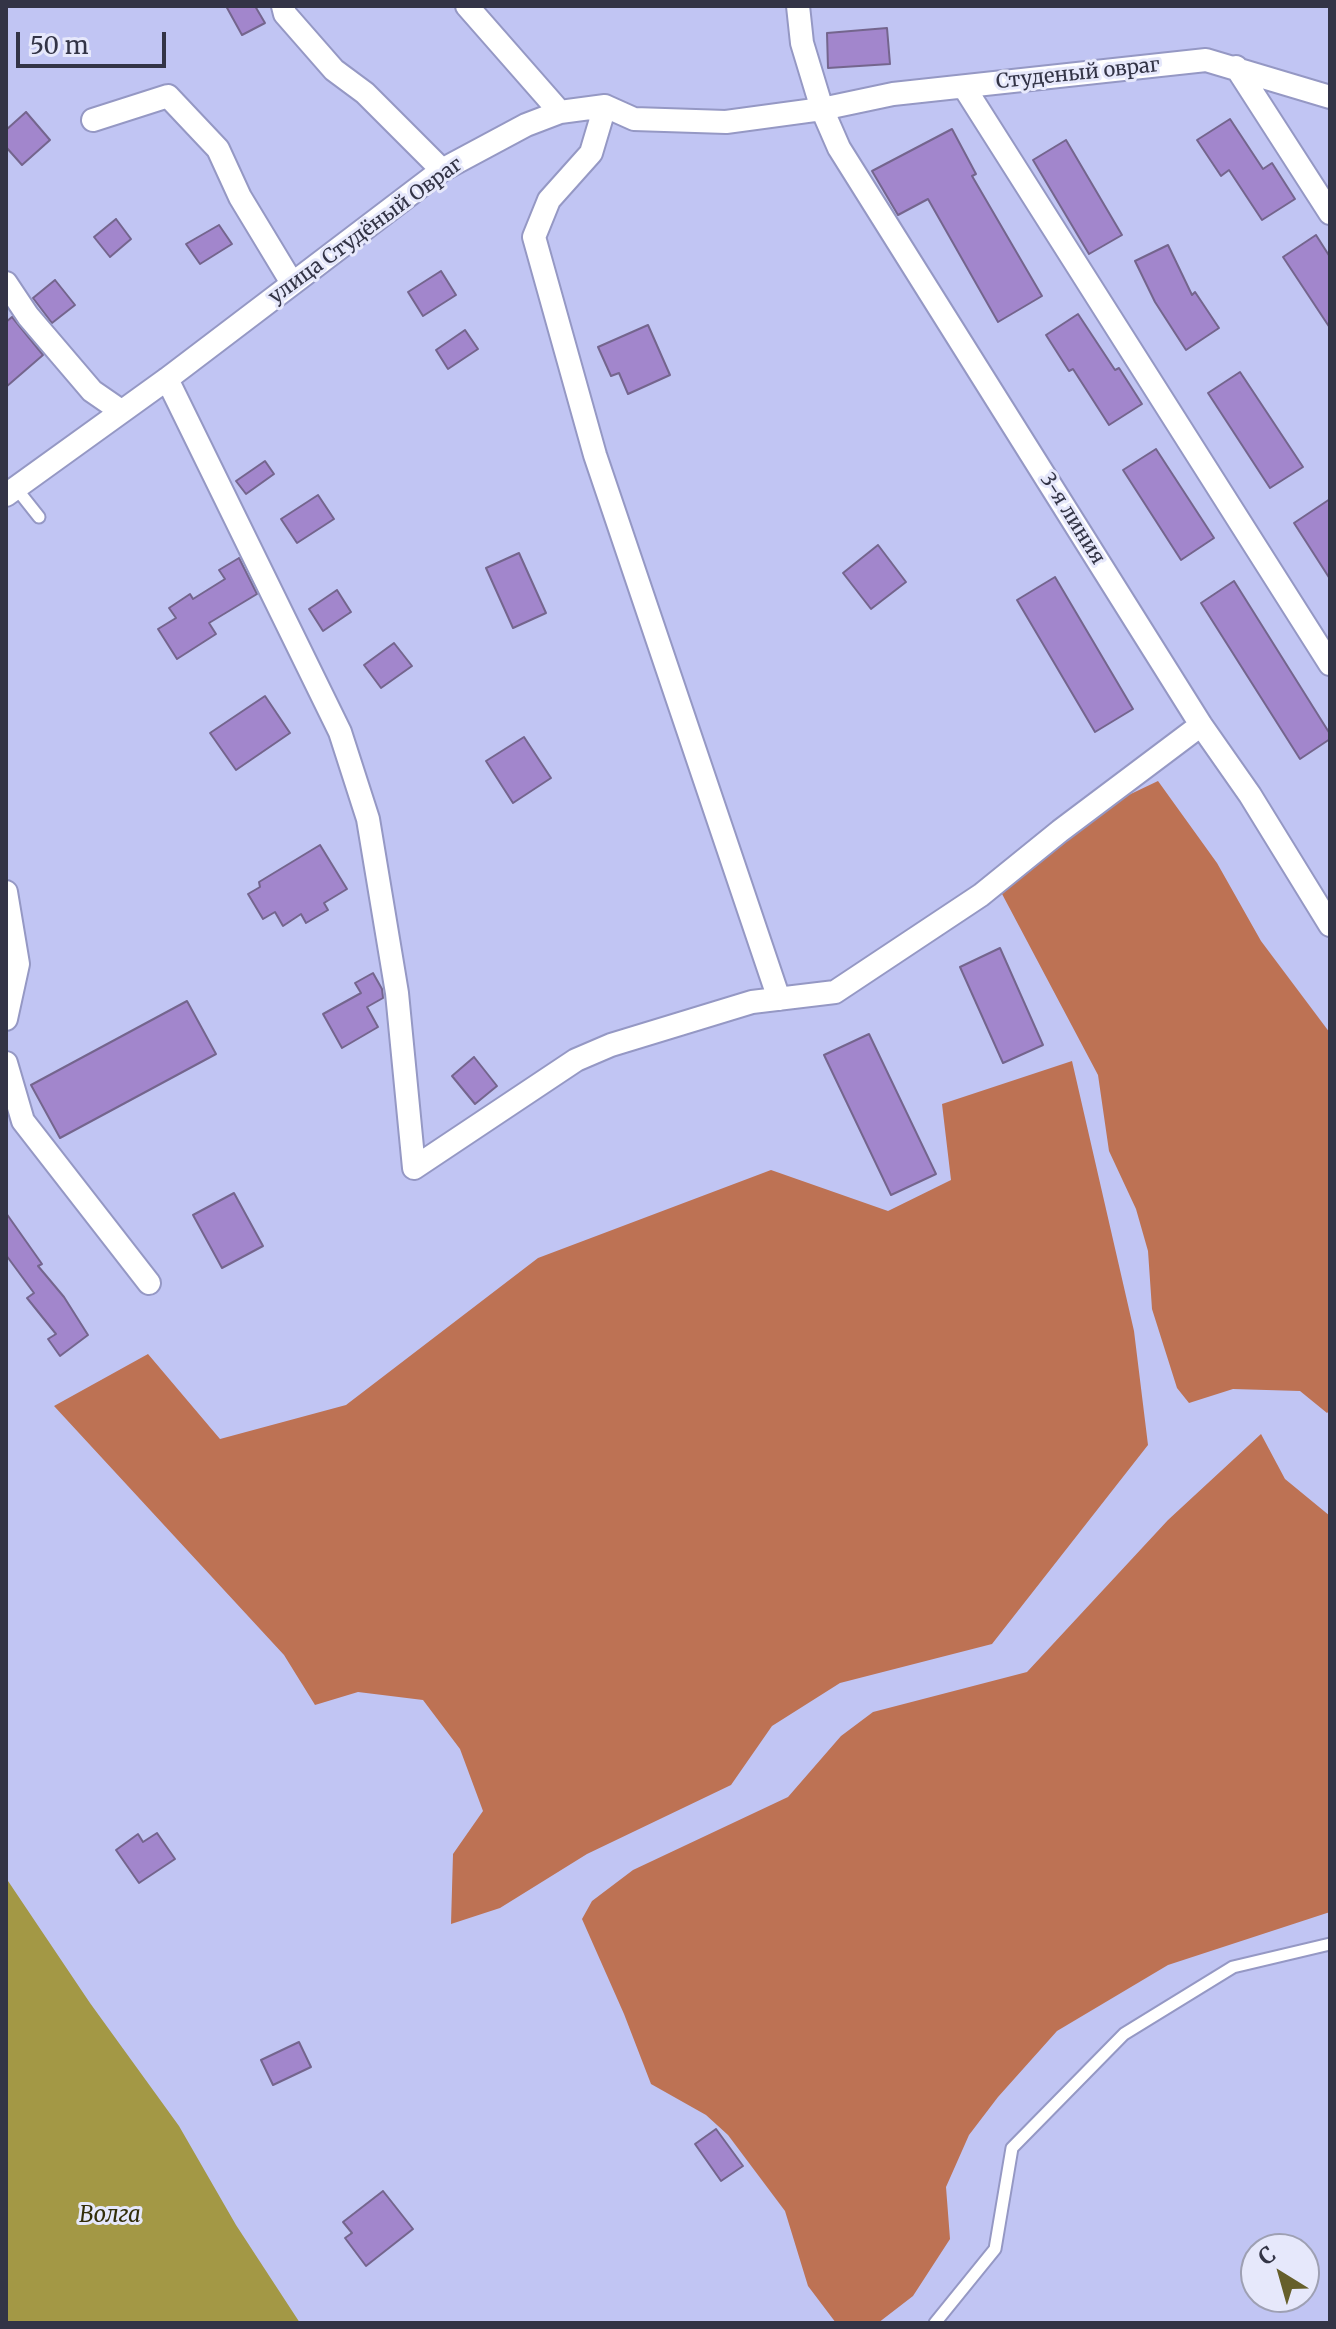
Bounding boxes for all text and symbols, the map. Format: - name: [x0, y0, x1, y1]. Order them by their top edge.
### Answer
- scale bar: [20, 16, 170, 66]
- text: 50 m: [30, 30, 89, 61]
- street label: Студеный овраг: [995, 53, 1161, 95]
- street label: улица Студёный Овраг: [264, 153, 468, 309]
- street label: 3-я линия: [1035, 469, 1109, 569]
- water label: Волга: [79, 2203, 141, 2229]
- north arrow: [1240, 2233, 1320, 2313]
- text: С: [1253, 2240, 1281, 2271]

